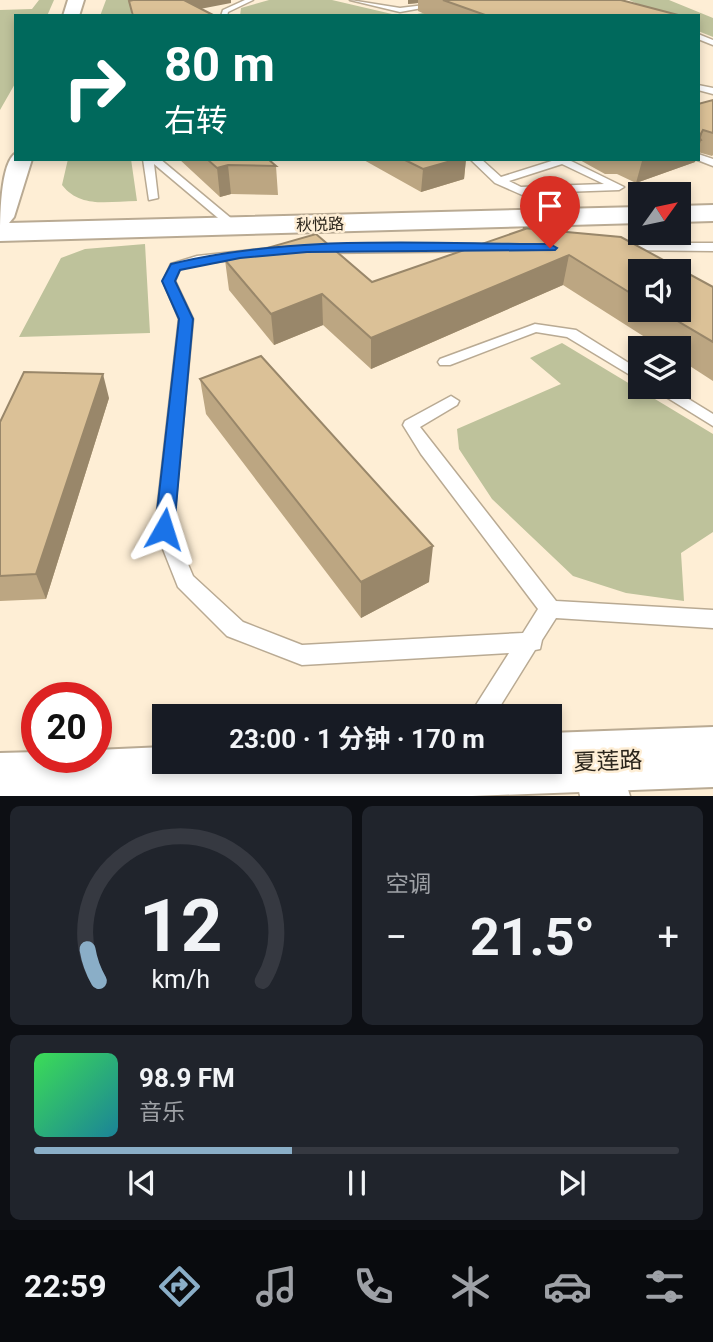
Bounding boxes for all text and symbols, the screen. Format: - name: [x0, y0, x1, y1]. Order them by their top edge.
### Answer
- text: 80 m: [164, 36, 275, 93]
- icon: right: [49, 42, 140, 133]
- text: 右转: [164, 102, 228, 140]
- pin: [520, 176, 580, 248]
- north arrow: [628, 182, 691, 245]
- map controls: [628, 182, 691, 399]
- icon: arrive: [531, 187, 569, 225]
- street label: 秋悦路: [296, 214, 344, 235]
- button: sound: [628, 259, 691, 322]
- button: layers: [628, 336, 691, 399]
- position arrow: [127, 492, 201, 566]
- speed limit sign: 20: [21, 682, 112, 773]
- text: 23:00 · 1 分钟 · 170 m: [229, 724, 485, 754]
- street label: 夏莲路: [573, 747, 643, 776]
- text: 空调: [386, 871, 432, 898]
- text: 12: [139, 884, 223, 970]
- text: 21.5°: [470, 907, 595, 968]
- text: −: [386, 915, 407, 959]
- text: +: [657, 915, 679, 959]
- text: km/h: [151, 965, 210, 994]
- text: 98.9 FM: [139, 1063, 235, 1093]
- text: 音乐: [139, 1099, 185, 1126]
- icon: previous: [123, 1164, 161, 1202]
- icon: pause: [338, 1164, 376, 1202]
- icon: next: [553, 1164, 591, 1202]
- icon: directions: [155, 1262, 204, 1311]
- icon: music: [252, 1262, 301, 1311]
- icon: phone: [349, 1262, 398, 1311]
- icon: climate: [446, 1262, 495, 1311]
- icon: car: [543, 1262, 592, 1311]
- icon: filters: [640, 1262, 689, 1311]
- text: 22:59: [24, 1267, 106, 1305]

